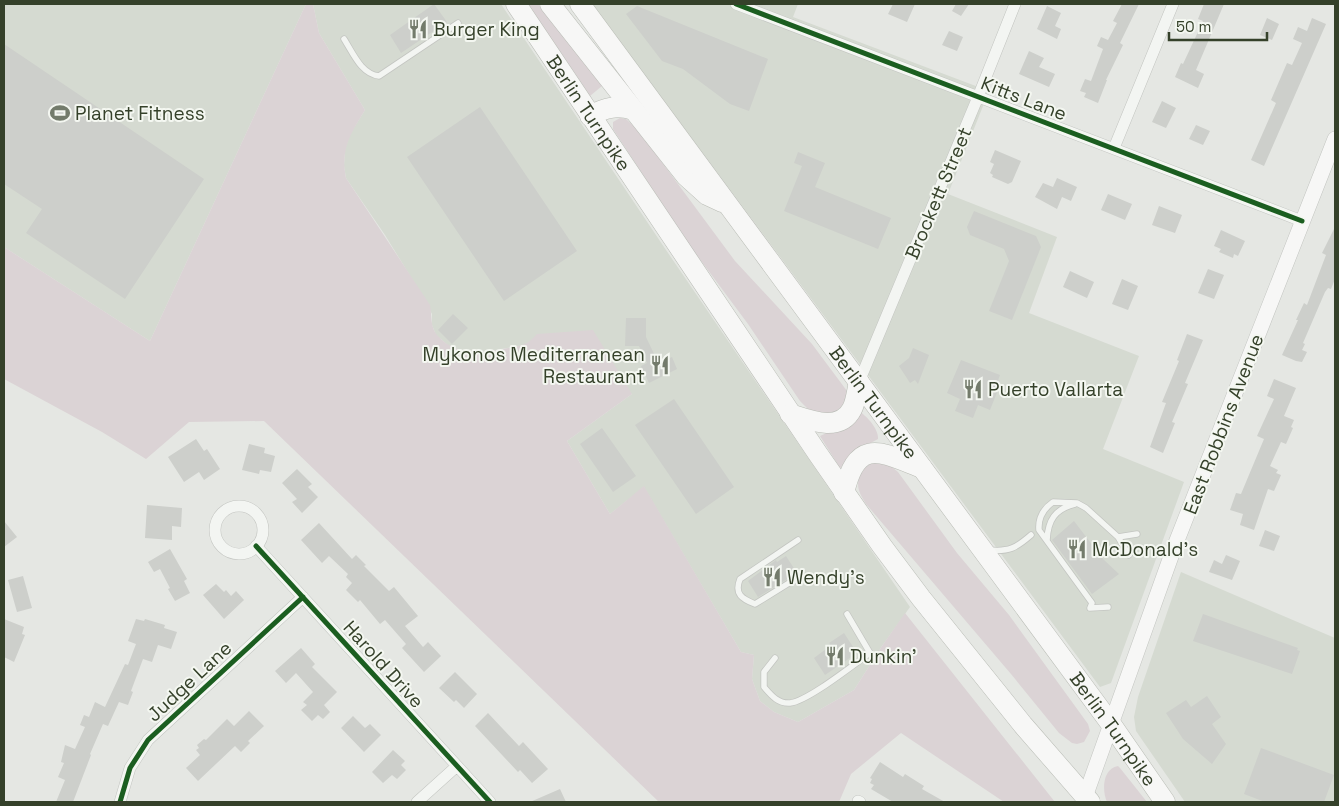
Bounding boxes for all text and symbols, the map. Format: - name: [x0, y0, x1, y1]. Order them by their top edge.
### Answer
- scale bar: [1169, 10, 1266, 42]
- place label: Burger King: [433, 17, 540, 42]
- text: 50 m: [1176, 17, 1211, 36]
- restaurant icon: Burger King: [407, 18, 429, 40]
- street label: Berlin Turnpike: [541, 50, 636, 176]
- street label: Kitts Lane: [977, 71, 1070, 126]
- place label: Planet Fitness: [75, 101, 205, 126]
- sports icon: Planet Fitness: [49, 102, 71, 124]
- street label: Brockett Street: [899, 123, 978, 263]
- street label: East Robbins Avenue: [1178, 330, 1269, 518]
- street label: Berlin Turnpike: [823, 341, 923, 464]
- place label: Mykonos Mediterranean Restaurant: [423, 342, 645, 389]
- restaurant icon: Mykonos Mediterranean Restaurant: [649, 354, 671, 376]
- place label: Puerto Vallarta: [988, 377, 1123, 402]
- restaurant icon: Puerto Vallarta: [962, 378, 984, 400]
- place label: McDonald's: [1092, 537, 1198, 562]
- restaurant icon: McDonald's: [1066, 538, 1088, 560]
- place label: Wendy's: [787, 565, 865, 590]
- restaurant icon: Wendy's: [761, 566, 783, 588]
- street label: Harold Drive: [338, 615, 429, 713]
- street label: Judge Lane: [142, 636, 237, 727]
- place label: Dunkin': [850, 644, 917, 669]
- restaurant icon: Dunkin': [824, 645, 846, 667]
- street label: Berlin Turnpike: [1064, 667, 1162, 791]

